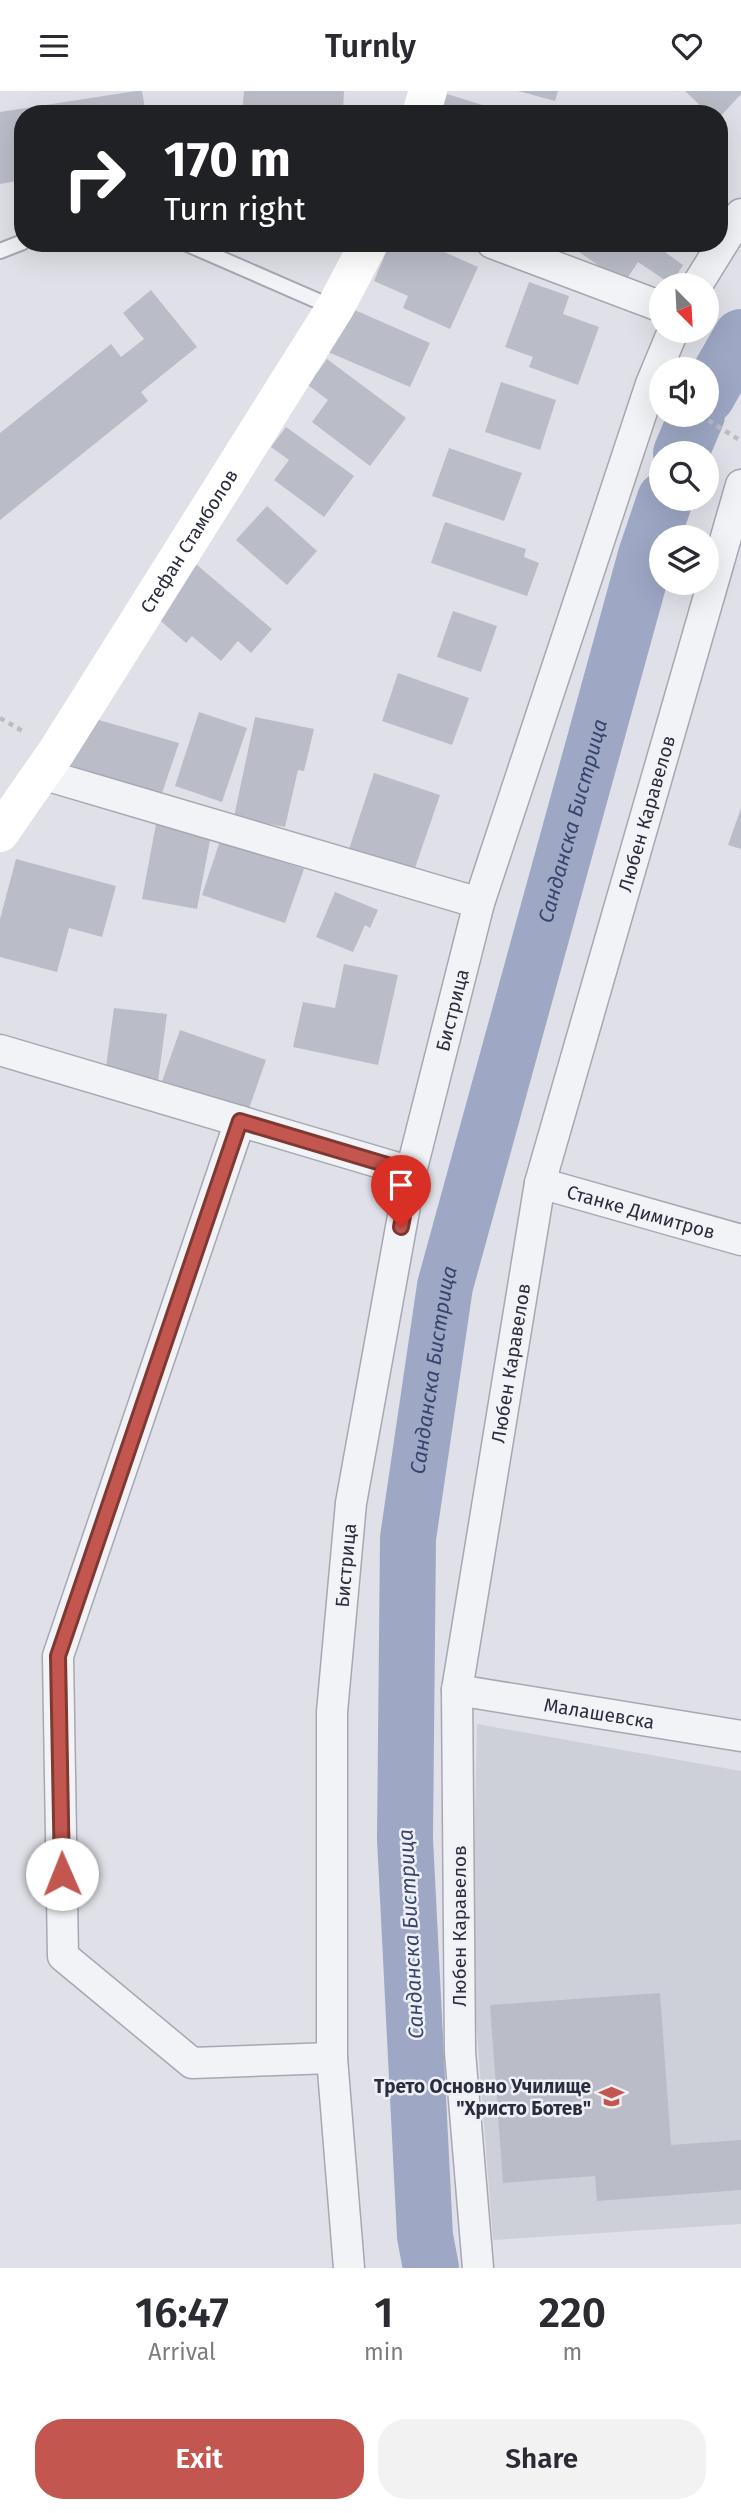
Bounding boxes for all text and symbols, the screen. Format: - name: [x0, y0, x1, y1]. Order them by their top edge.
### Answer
- icon: menu: [35, 27, 73, 65]
- text: Turnly: [325, 27, 416, 65]
- icon: heart: [668, 27, 706, 65]
- text: 170 m: [164, 130, 291, 189]
- icon: right: [49, 133, 140, 224]
- text: Turn right: [164, 190, 306, 228]
- north arrow: [649, 273, 719, 343]
- map controls: [649, 273, 719, 595]
- button: sound: [649, 357, 719, 427]
- button: search: [649, 441, 719, 511]
- street label: Стефан Стамболов: [135, 465, 243, 617]
- button: layers: [649, 525, 719, 595]
- water label: Санданска Бистрица: [532, 716, 613, 926]
- street label: Любен Каравелов: [613, 733, 680, 894]
- street label: Бистрица: [430, 966, 473, 1054]
- pin: [371, 1155, 431, 1227]
- icon: arrive: [382, 1166, 420, 1204]
- street label: Станке Димитров: [564, 1180, 718, 1244]
- water label: Санданска Бистрица: [405, 1263, 463, 1476]
- street label: Любен Каравелов: [486, 1282, 535, 1445]
- street label: Бистрица: [330, 1522, 361, 1608]
- street label: Малашевска: [542, 1693, 656, 1733]
- water label: Санданска Бистрица: [393, 1828, 429, 2040]
- position arrow: [25, 1837, 99, 1911]
- street label: Любен Каравелов: [448, 1845, 471, 2007]
- place label: Трето Основно Училище "Христо Ботев": [374, 2075, 591, 2120]
- school or university icon: Трето Основно Училище "Христо Ботев": [597, 2083, 625, 2111]
- text: 16:47: [135, 2288, 229, 2338]
- text: 1: [374, 2288, 393, 2338]
- text: 220: [539, 2288, 606, 2338]
- text: Arrival: [148, 2338, 216, 2366]
- text: min: [364, 2338, 404, 2366]
- text: m: [562, 2338, 582, 2366]
- button: Exit: [35, 2419, 364, 2499]
- button: Share: [378, 2419, 706, 2499]

